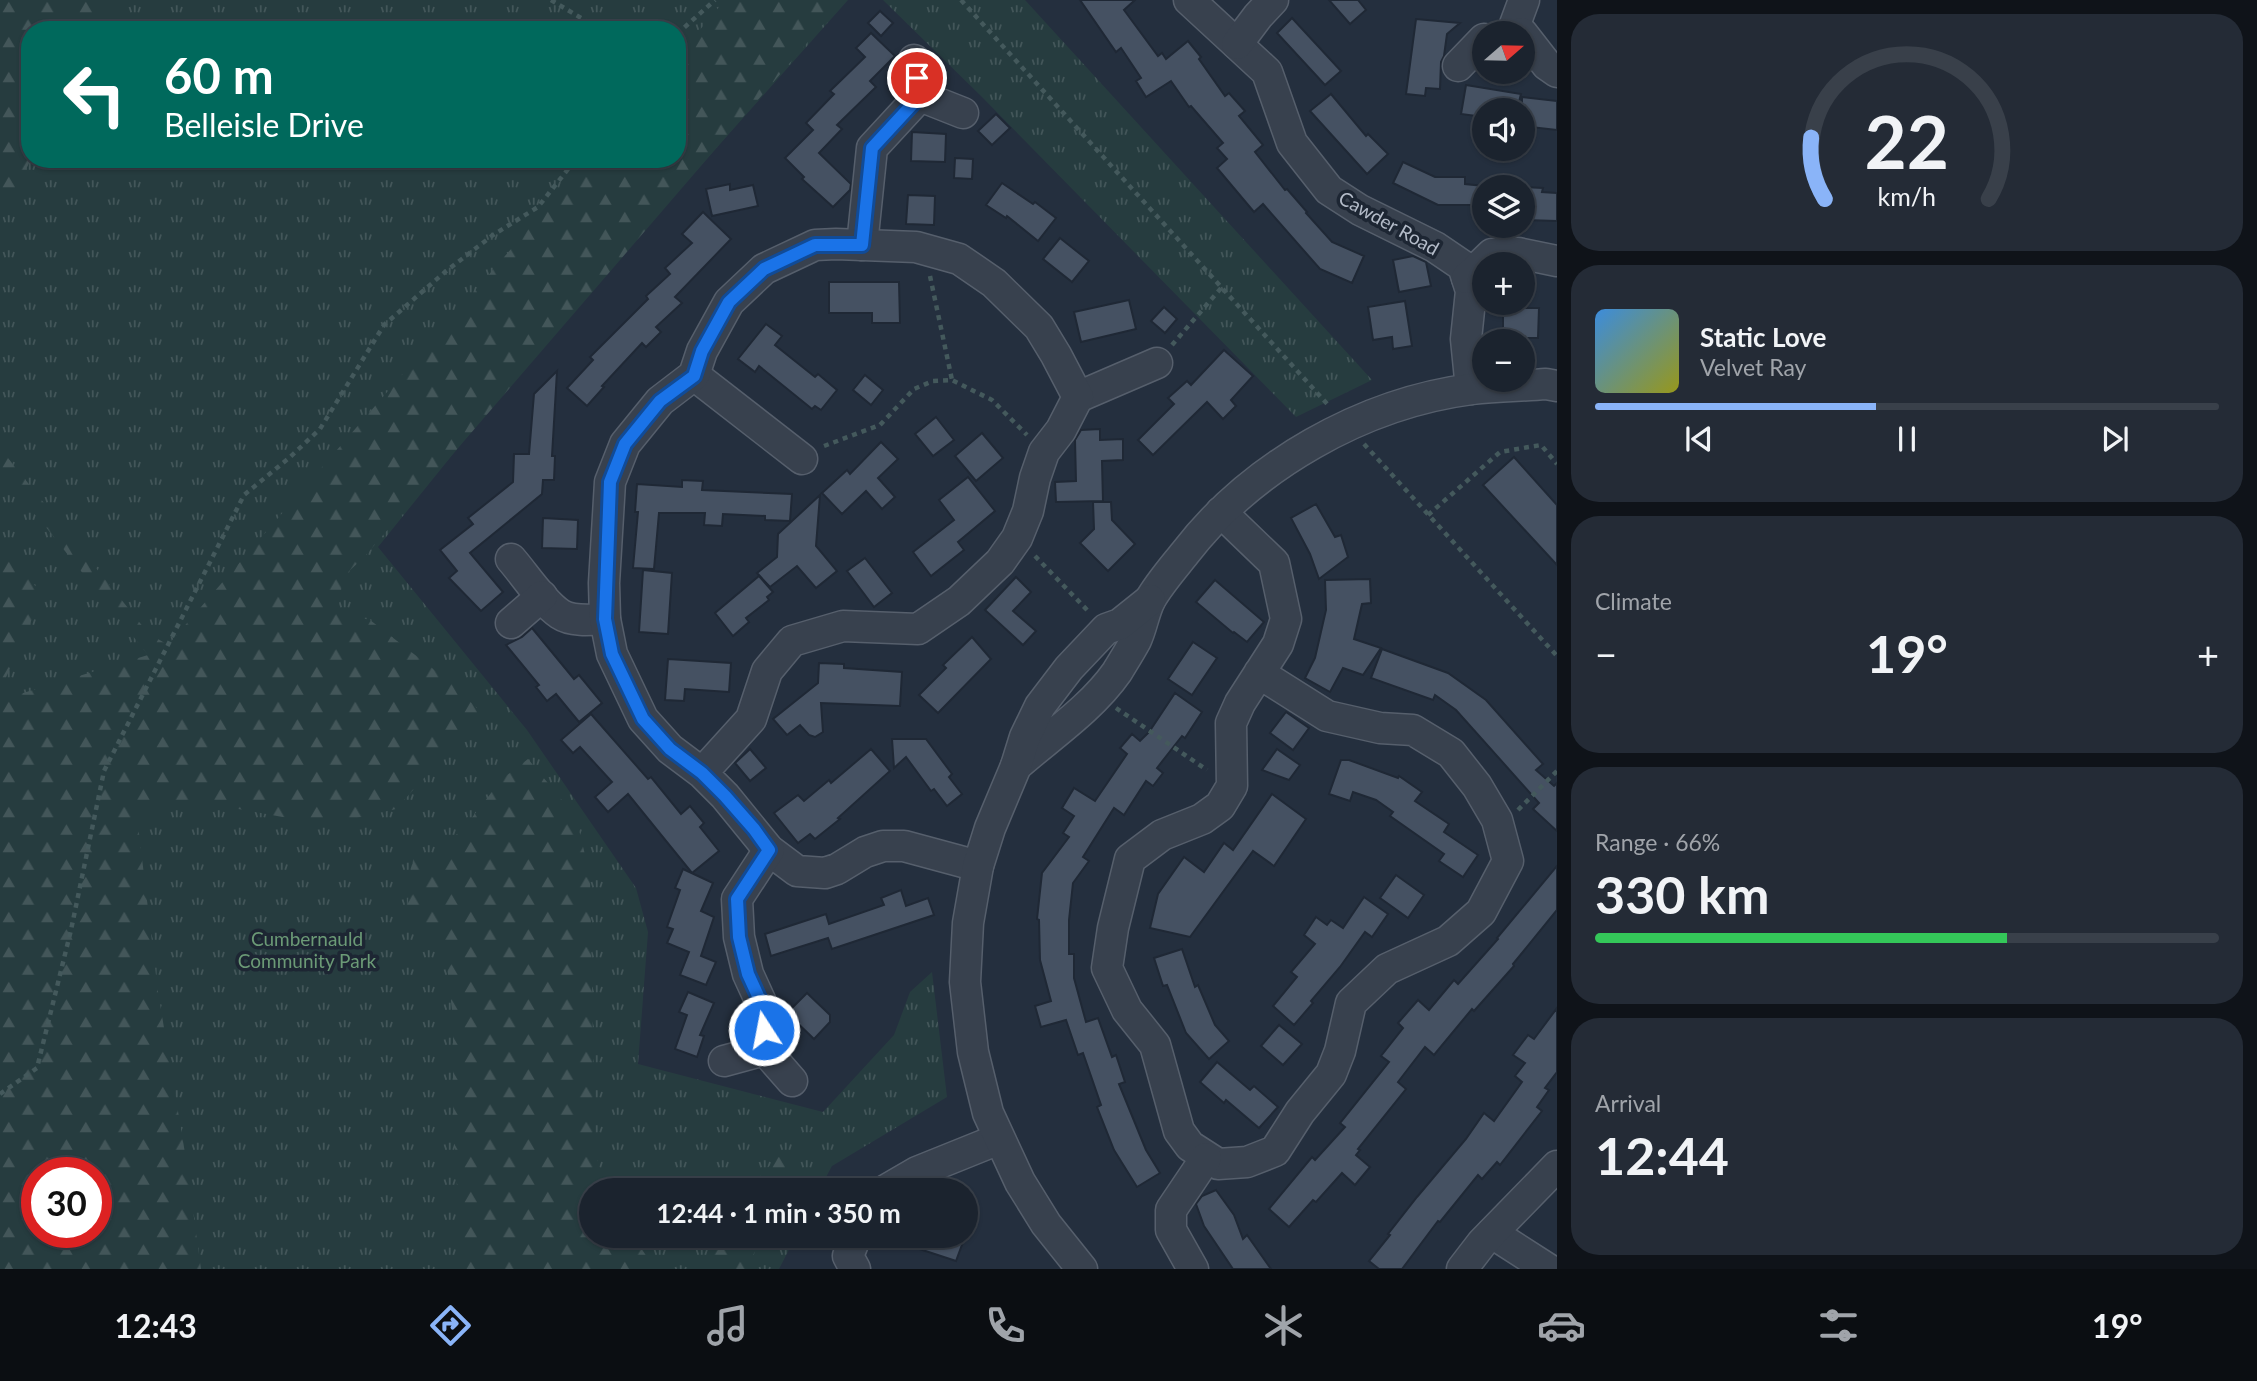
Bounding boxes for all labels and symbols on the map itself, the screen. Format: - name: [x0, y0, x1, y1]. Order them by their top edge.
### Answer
- north arrow: [1472, 21, 1535, 84]
- pin: [887, 48, 947, 108]
- street label: Cawder Road: [1335, 186, 1443, 260]
- park label: Cumbernauld Community Park: [238, 927, 377, 972]
- position arrow: [727, 993, 801, 1067]
- speed limit sign: 30: [21, 1157, 112, 1248]

